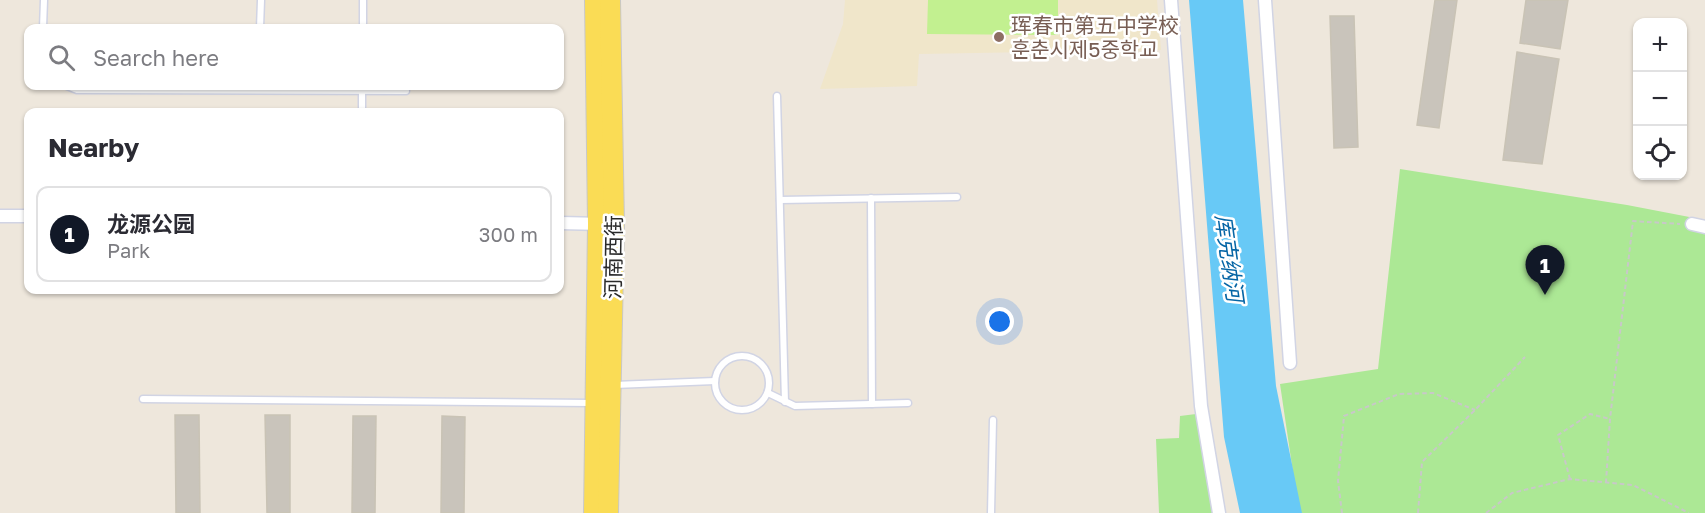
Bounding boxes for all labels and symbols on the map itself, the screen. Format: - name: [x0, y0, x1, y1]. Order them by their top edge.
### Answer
- place label: 珲春市第五中学校 훈춘시제5중학교: [1011, 12, 1179, 62]
- marker: 珲春市第五中学校 훈춘시제5중학교: [992, 30, 1006, 44]
- water label: 库克纳河: [1211, 213, 1250, 307]
- street label: 河南西街: [599, 215, 627, 299]
- pin: 1: [1526, 246, 1564, 295]
- your location: [985, 307, 1014, 336]

